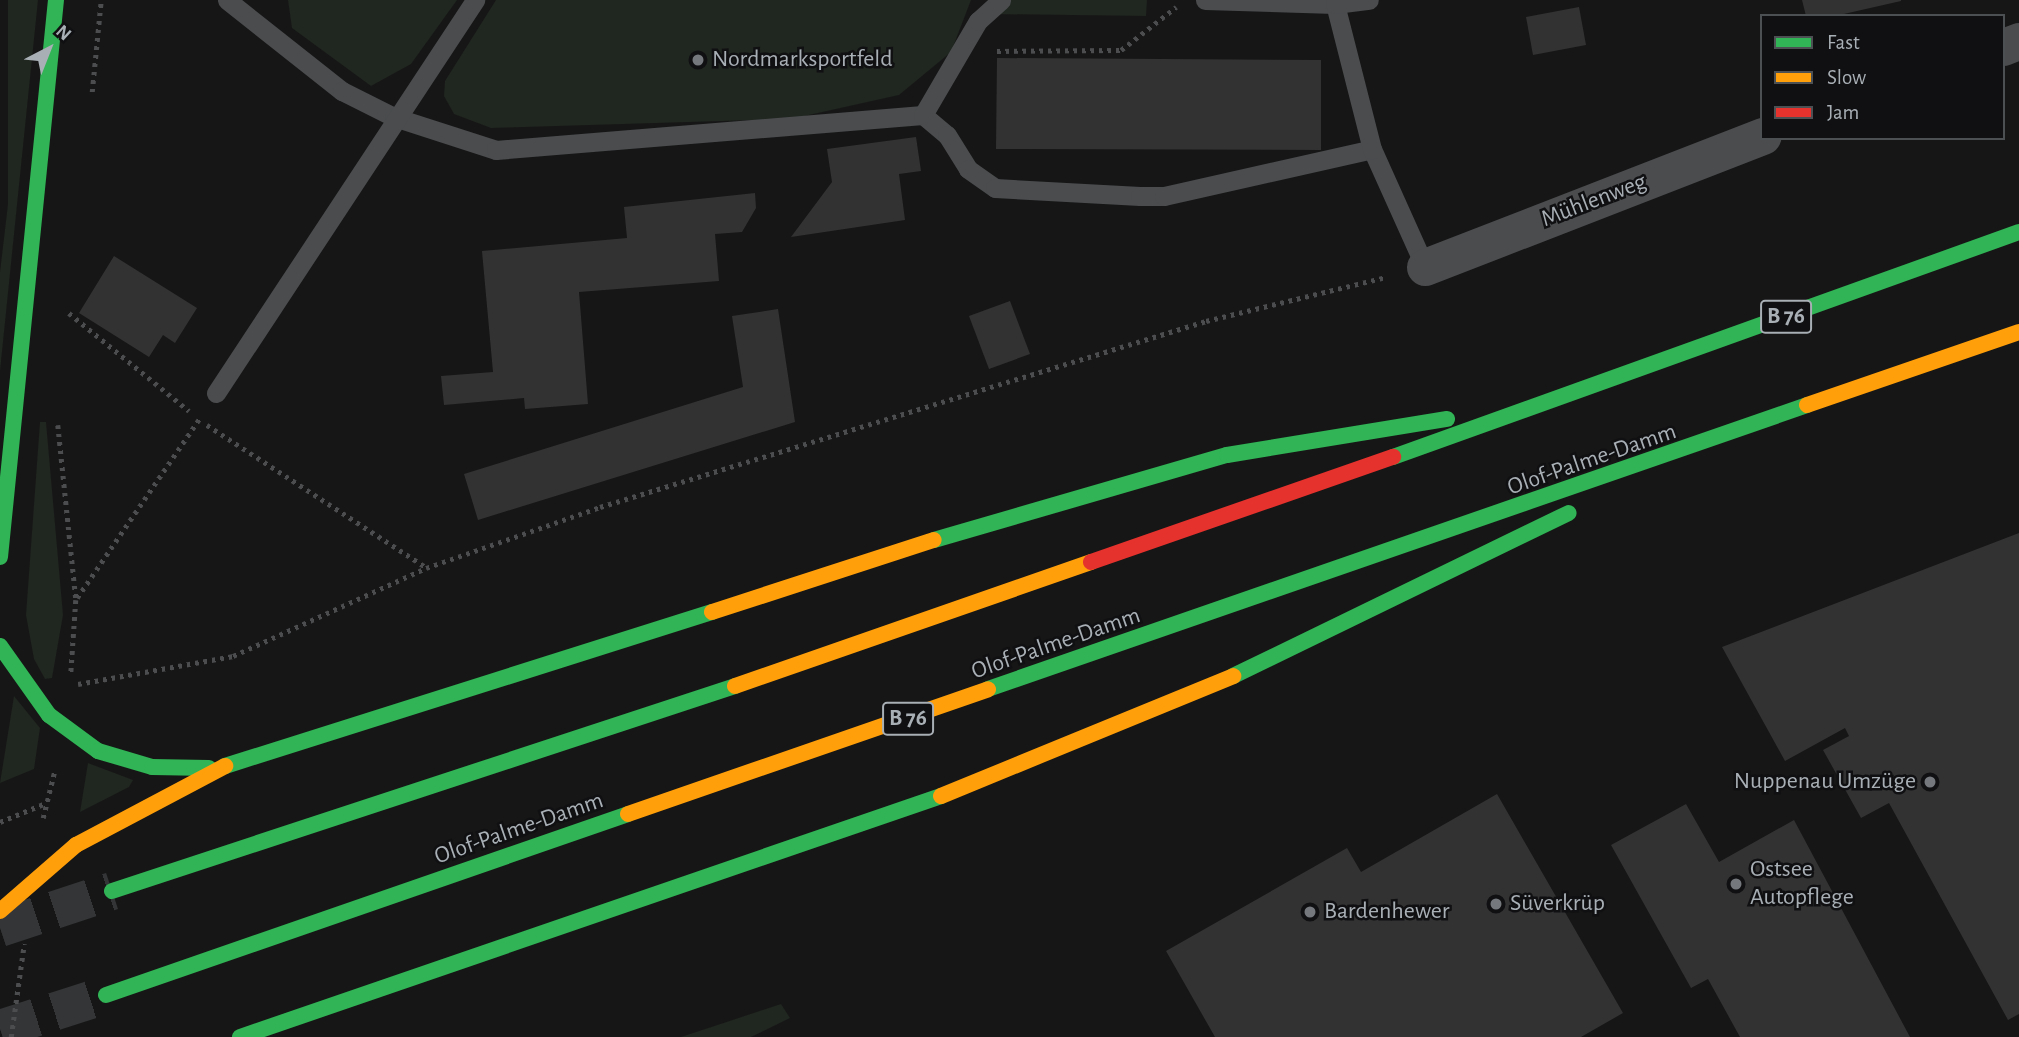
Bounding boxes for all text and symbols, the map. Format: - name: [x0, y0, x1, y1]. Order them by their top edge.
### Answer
- north arrow: [14, 14, 84, 84]
- legend: [1760, 14, 2005, 140]
- text: N: [52, 22, 75, 45]
- text: Fast: [1827, 32, 1860, 53]
- place label: Nordmarksportfeld: [712, 46, 893, 74]
- marker: Nordmarksportfeld: [690, 52, 706, 68]
- text: Slow: [1827, 67, 1866, 88]
- text: Jam: [1827, 102, 1859, 123]
- street label: Mühlenweg: [1537, 168, 1651, 234]
- road number: B 76: [1760, 298, 1812, 336]
- street label: Olof-Palme-Damm: [1504, 418, 1680, 502]
- street label: Olof-Palme-Damm: [968, 602, 1144, 686]
- road number: B 76: [882, 699, 934, 738]
- place label: Nuppenau Umzüge: [1734, 768, 1916, 796]
- marker: Nuppenau Umzüge: [1922, 774, 1938, 790]
- street label: Olof-Palme-Damm: [431, 787, 607, 871]
- place label: Ostsee Autopflege: [1750, 856, 1854, 912]
- marker: Ostsee Autopflege: [1728, 876, 1744, 892]
- place label: Süverkrüp: [1510, 890, 1605, 918]
- marker: Süverkrüp: [1488, 896, 1504, 912]
- place label: Bardenhewer: [1324, 898, 1450, 926]
- marker: Bardenhewer: [1302, 904, 1318, 920]

